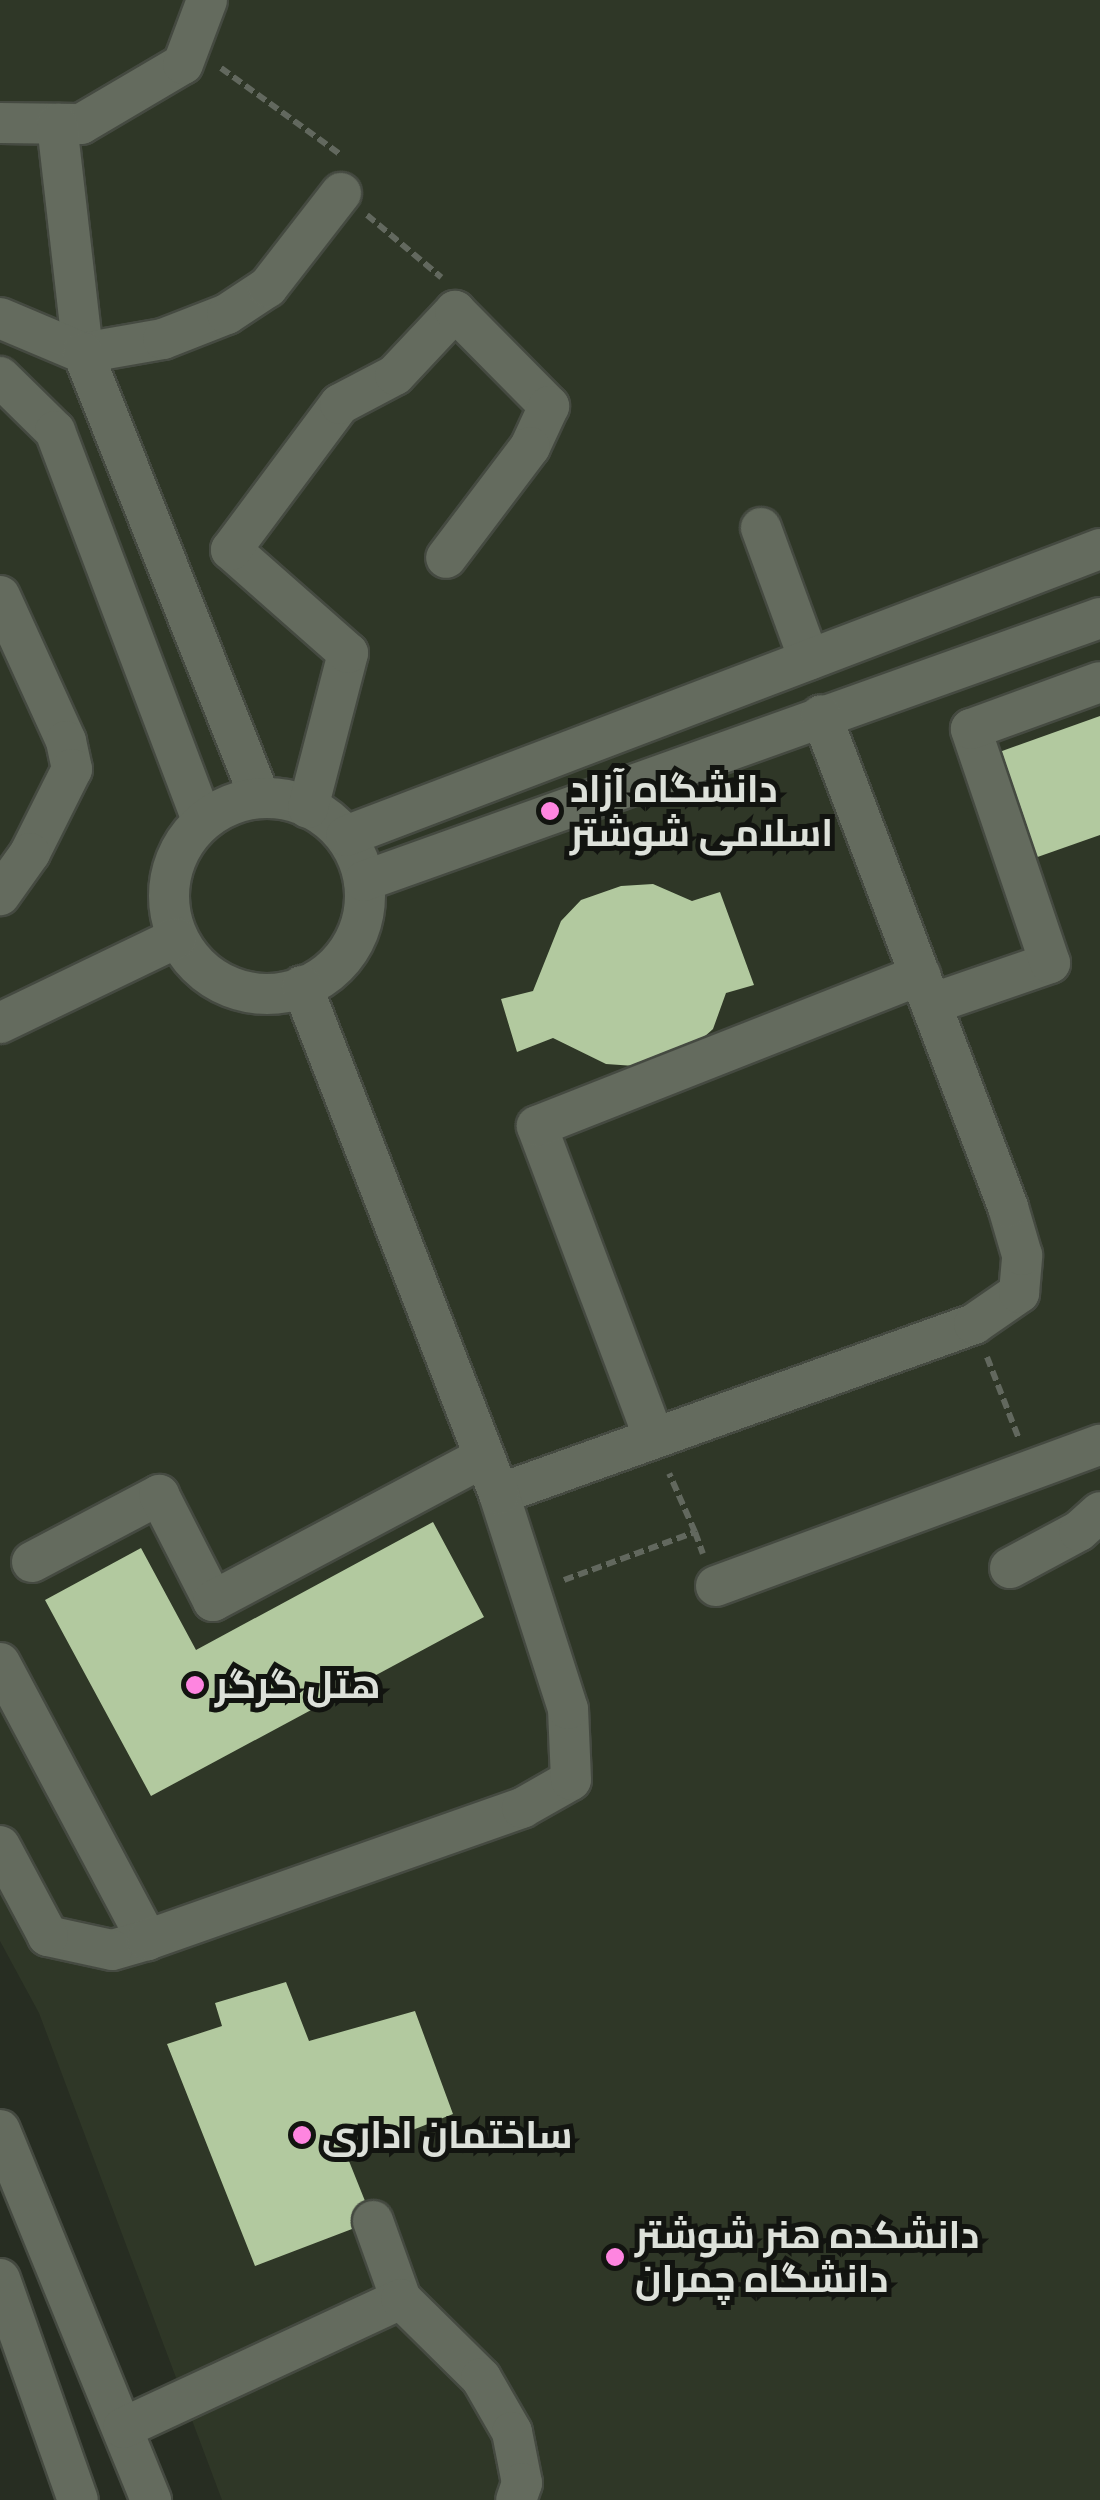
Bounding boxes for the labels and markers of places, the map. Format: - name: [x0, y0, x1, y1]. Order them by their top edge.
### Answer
- place label: دانشگاه آزاد اسلامی شوشتر: [570, 766, 833, 856]
- marker: دانشگاه آزاد اسلامی شوشتر: [539, 800, 561, 822]
- place label: هتل گرگر: [215, 1662, 381, 1708]
- marker: هتل گرگر: [184, 1674, 206, 1696]
- place label: ساختمان اداری: [322, 2112, 573, 2158]
- marker: ساختمان اداری: [291, 2124, 313, 2146]
- place label: دانشکده هنر شوشتر دانشگاه چمران: [635, 2212, 979, 2302]
- marker: دانشکده هنر شوشتر دانشگاه چمران: [604, 2246, 626, 2268]

